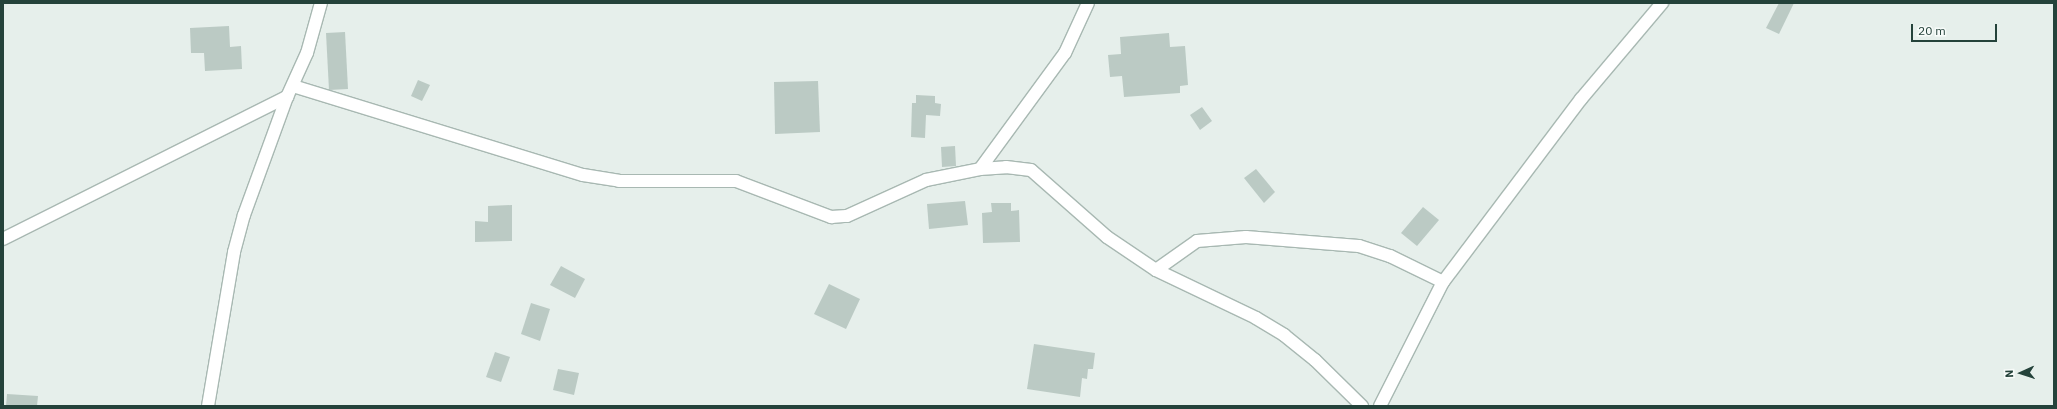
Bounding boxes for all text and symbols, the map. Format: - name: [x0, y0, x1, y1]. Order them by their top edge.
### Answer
- scale bar: [1913, 16, 1999, 42]
- text: 20 m: [1918, 23, 1946, 38]
- north arrow: [2001, 353, 2041, 393]
- text: N: [2002, 369, 2016, 378]

